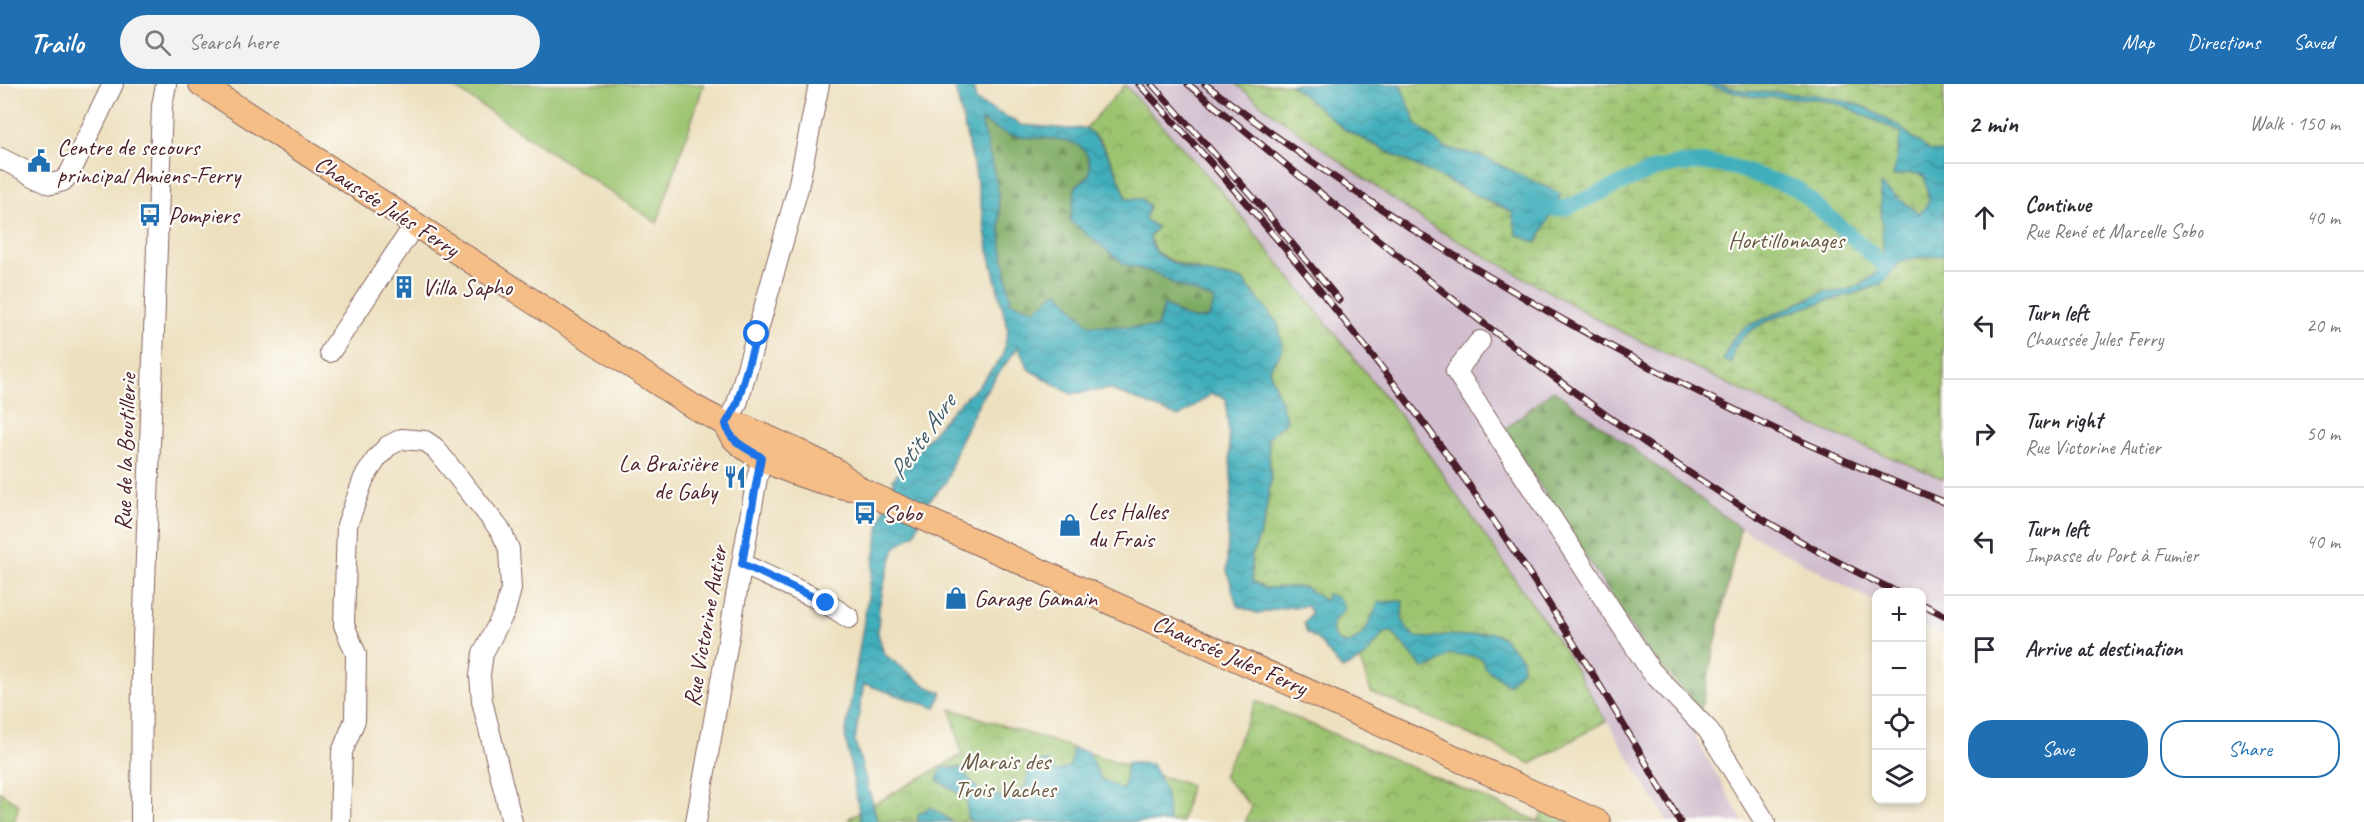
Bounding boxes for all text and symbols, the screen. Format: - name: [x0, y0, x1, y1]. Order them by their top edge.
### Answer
- search box: [120, 15, 540, 69]
- text: Trailo: [30, 25, 84, 60]
- icon: search: [141, 26, 174, 59]
- text: Search here: [189, 28, 278, 56]
- text: Map: [2122, 29, 2154, 55]
- text: Directions: [2187, 29, 2260, 55]
- text: Saved: [2293, 29, 2334, 55]
- text: 2 min: [1968, 107, 2018, 140]
- text: Walk · 150 m: [2250, 111, 2340, 136]
- place label: Centre de secours principal Amiens-Ferry: [57, 132, 242, 190]
- public building icon: Centre de secours principal Amiens-Ferry: [26, 148, 52, 174]
- street label: Chaussée Jules Ferry: [309, 148, 466, 265]
- text: Continue: [2025, 191, 2091, 219]
- place label: Pompiers: [168, 200, 241, 230]
- icon: ahead: [1968, 201, 2001, 234]
- bus stop icon: Pompiers: [137, 202, 163, 228]
- text: 40 m: [2306, 205, 2340, 230]
- text: Rue René et Marcelle Sobo: [2025, 219, 2203, 244]
- park label: Hortillonnages: [1728, 225, 1846, 255]
- place label: Villa Sapho: [422, 272, 514, 302]
- building icon: Villa Sapho: [391, 274, 417, 300]
- text: Turn left: [2025, 299, 2089, 327]
- icon: left: [1968, 309, 2001, 342]
- text: 20 m: [2306, 313, 2340, 338]
- route start: [743, 320, 769, 346]
- text: Chaussée Jules Ferry: [2025, 327, 2163, 352]
- street label: Rue de la Boutillerie: [107, 371, 143, 531]
- water label: Petite Avre: [881, 384, 966, 486]
- text: Turn right: [2025, 407, 2102, 435]
- icon: right: [1968, 417, 2001, 450]
- text: 50 m: [2306, 421, 2340, 446]
- text: Rue Victorine Autier: [2025, 435, 2161, 460]
- place label: La Braisière de Gaby: [619, 448, 719, 506]
- restaurant icon: La Braisière de Gaby: [722, 464, 748, 490]
- place label: Les Halles du Frais: [1088, 496, 1170, 554]
- place label: Sobo: [883, 498, 924, 528]
- bus stop icon: Sobo: [852, 500, 878, 526]
- shop icon: Les Halles du Frais: [1057, 512, 1083, 538]
- text: Turn left: [2025, 515, 2089, 543]
- icon: left: [1968, 525, 2001, 558]
- text: 40 m: [2306, 529, 2340, 554]
- street label: Rue Victorine Autier: [676, 541, 734, 709]
- text: Impasse du Port à Fumier: [2025, 543, 2198, 568]
- place label: Garage Gamain: [974, 583, 1098, 613]
- shop icon: Garage Gamain: [943, 585, 969, 611]
- map controls: [1872, 588, 1926, 804]
- button: +: [1872, 588, 1926, 642]
- route end: [812, 589, 838, 615]
- street label: Chaussée Jules Ferry: [1148, 608, 1314, 703]
- icon: arrive: [1968, 633, 2001, 666]
- text: Arrive at destination: [2025, 635, 2182, 663]
- button: −: [1872, 642, 1926, 696]
- button: locate: [1872, 696, 1926, 750]
- button: Save: [1968, 720, 2148, 778]
- button: Share: [2160, 720, 2340, 778]
- park label: Marais des Trois Vaches: [954, 746, 1057, 804]
- button: layers: [1872, 750, 1926, 804]

